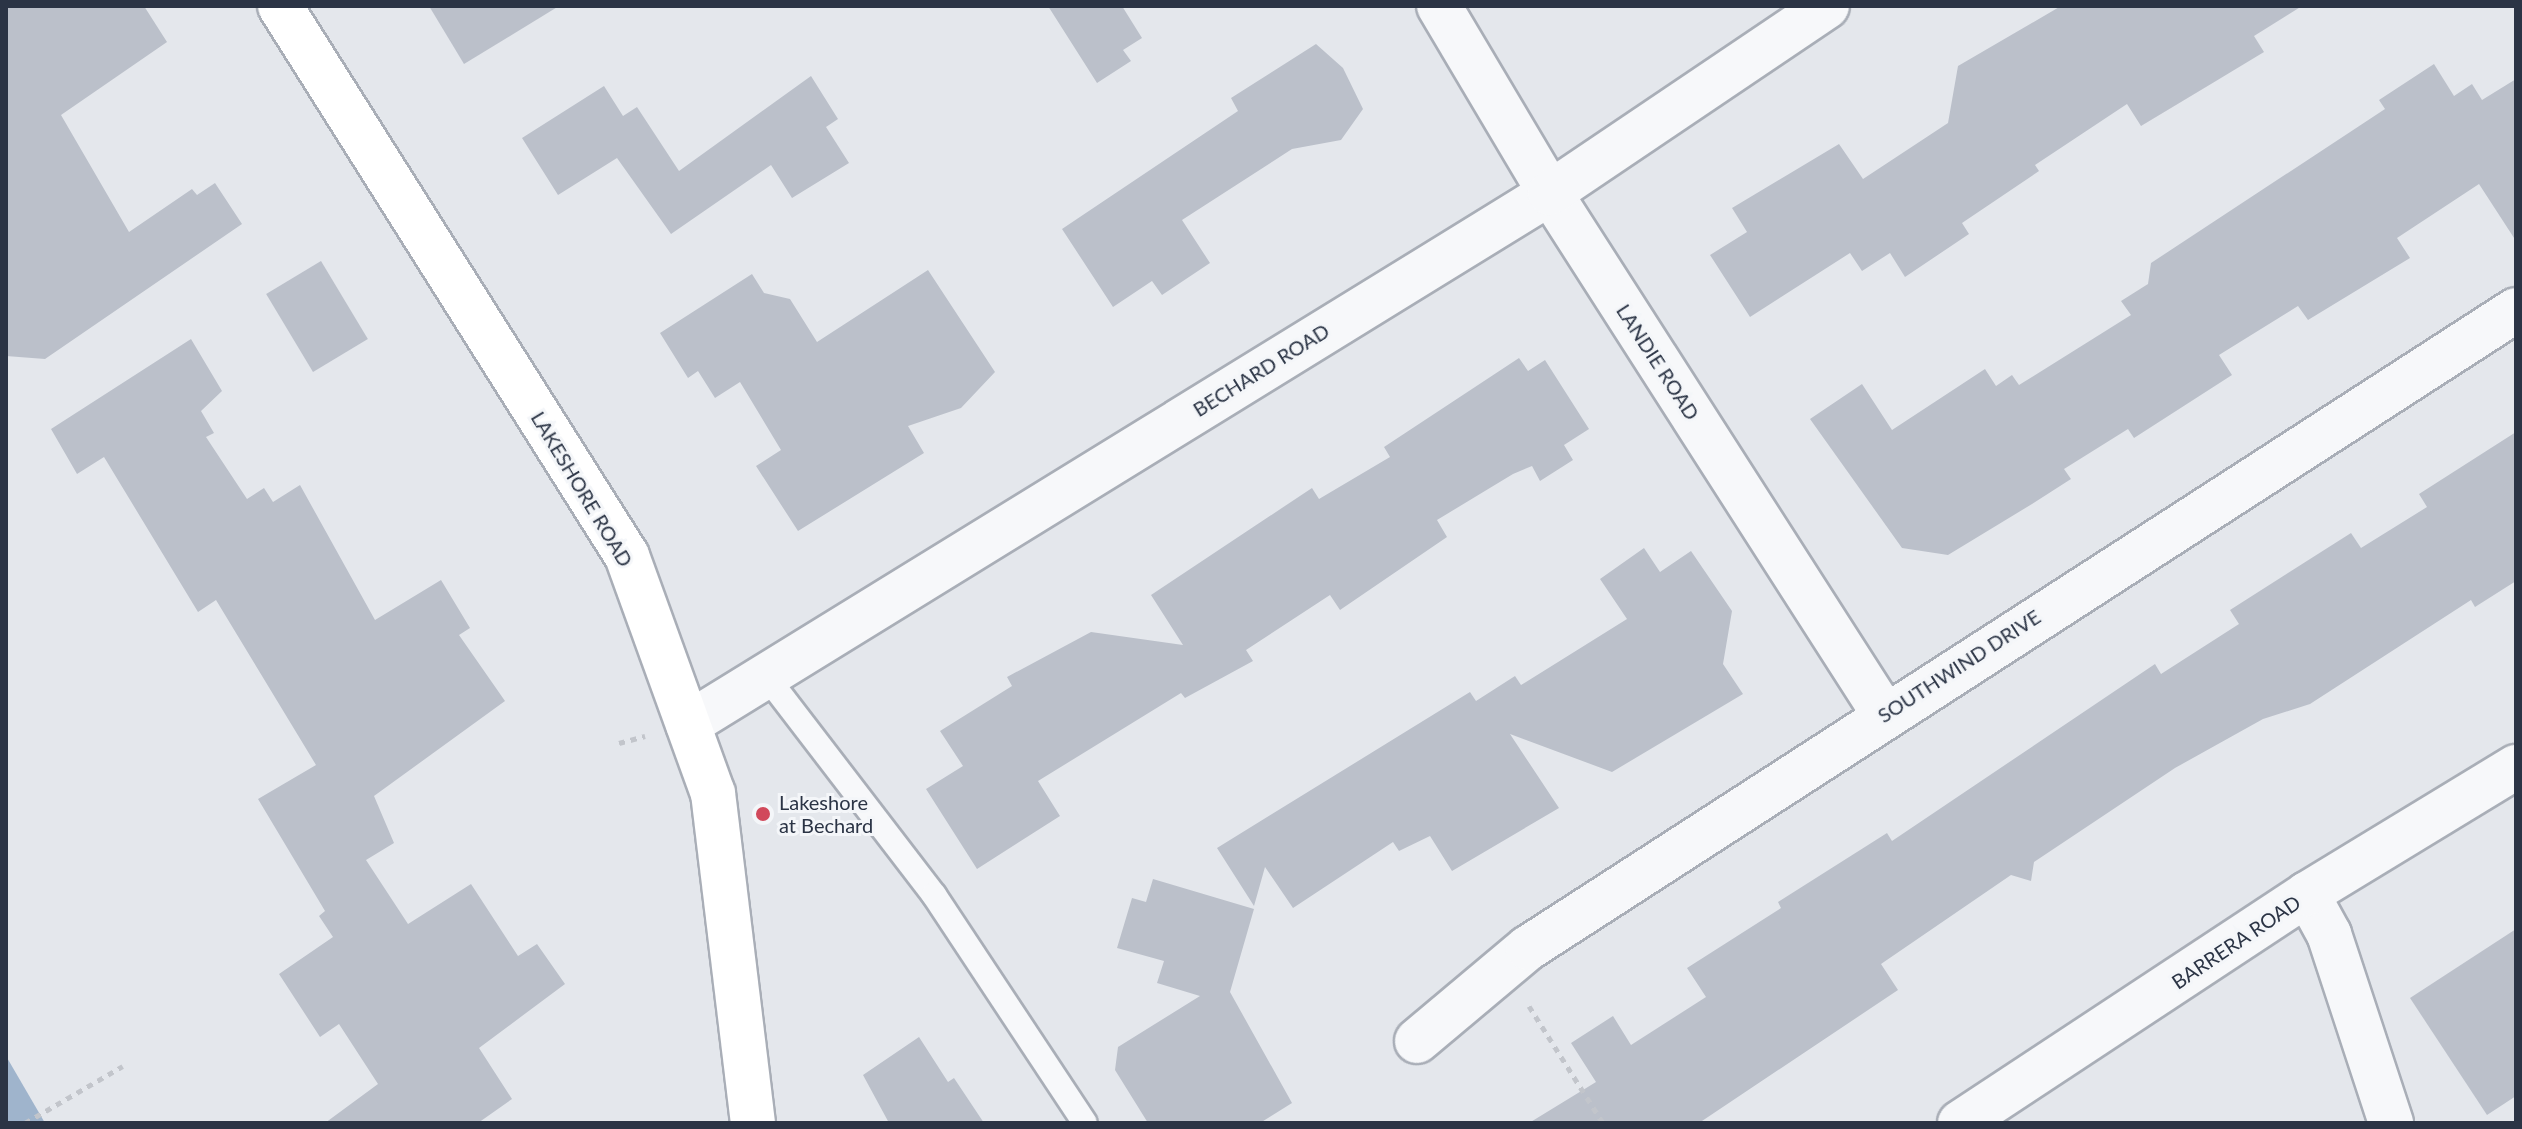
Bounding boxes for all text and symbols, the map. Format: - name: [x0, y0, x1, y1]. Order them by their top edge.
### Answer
- street label: LANDIE ROAD: [1612, 300, 1704, 424]
- street label: BECHARD ROAD: [1189, 318, 1333, 422]
- street label: LAKESHORE ROAD: [526, 407, 638, 571]
- street label: SOUTHWIND DRIVE: [1873, 604, 2045, 728]
- place label: Lakeshore at Bechard: [779, 790, 873, 837]
- marker: Lakeshore at Bechard: [754, 805, 772, 823]
- street label: BARRERA ROAD: [2167, 890, 2305, 994]

